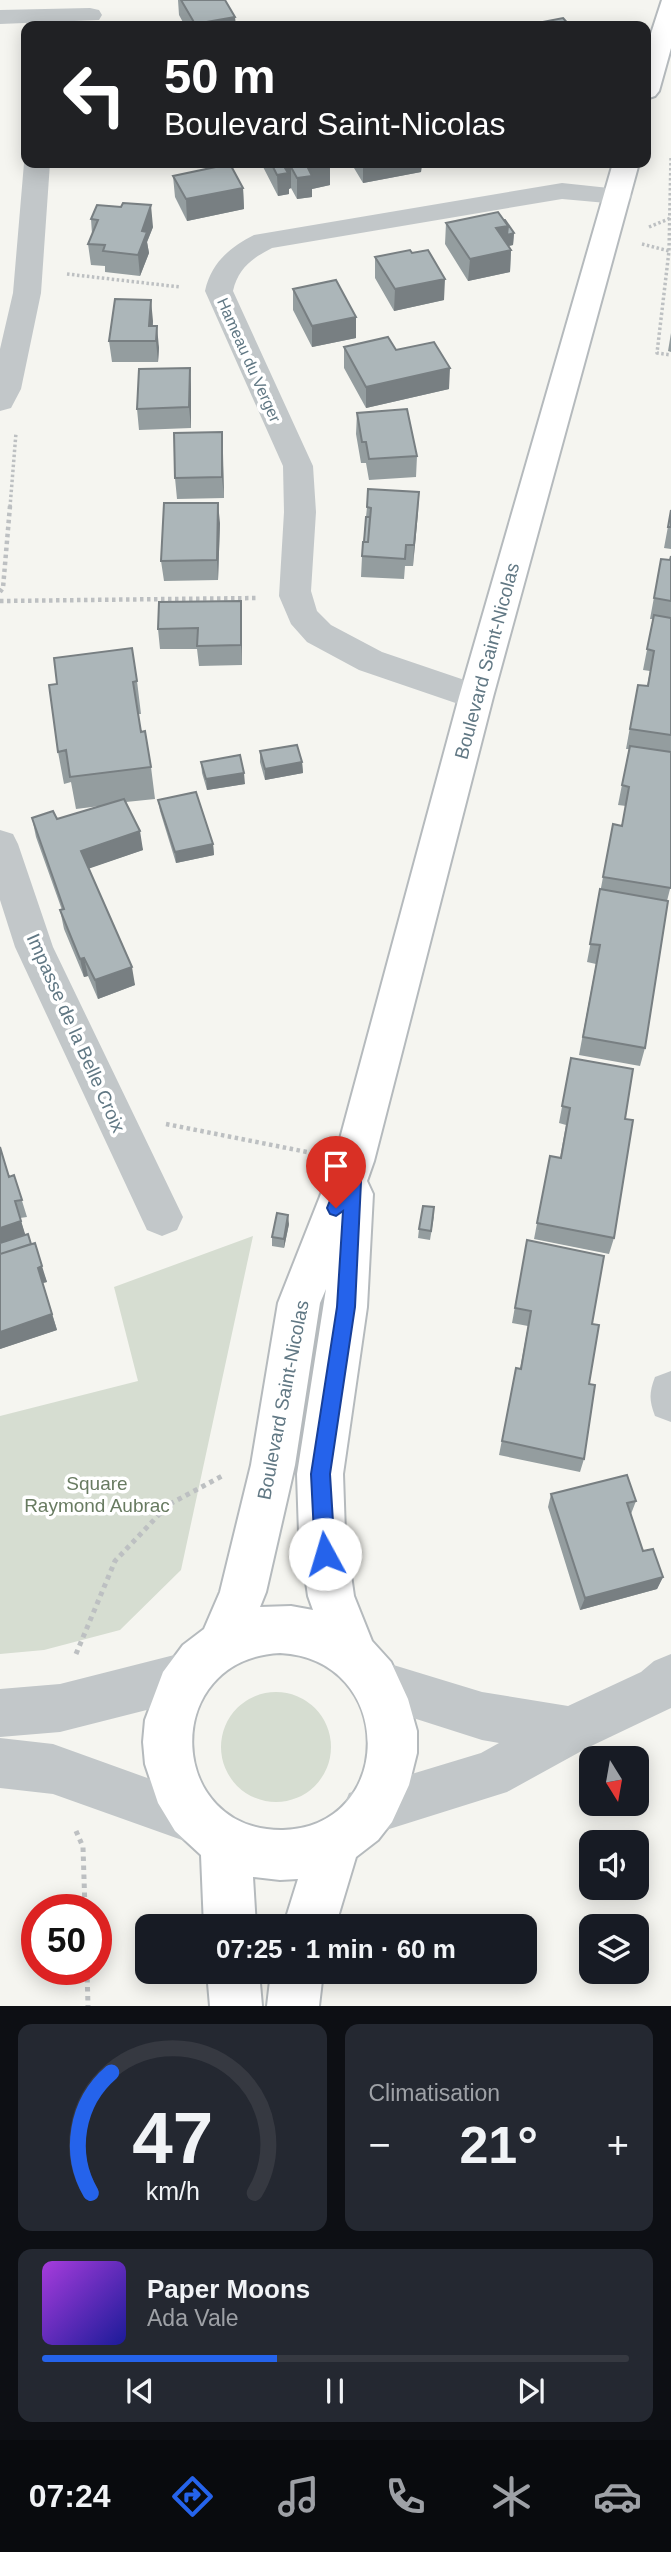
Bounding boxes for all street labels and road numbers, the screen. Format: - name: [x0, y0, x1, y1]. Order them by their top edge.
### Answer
- street label: Hameau du Verger: [214, 295, 284, 425]
- street label: Boulevard Saint-Nicolas: [451, 560, 523, 762]
- street label: Impasse de la Belle Croix: [23, 930, 130, 1136]
- street label: Boulevard Saint-Nicolas: [253, 1298, 313, 1502]

